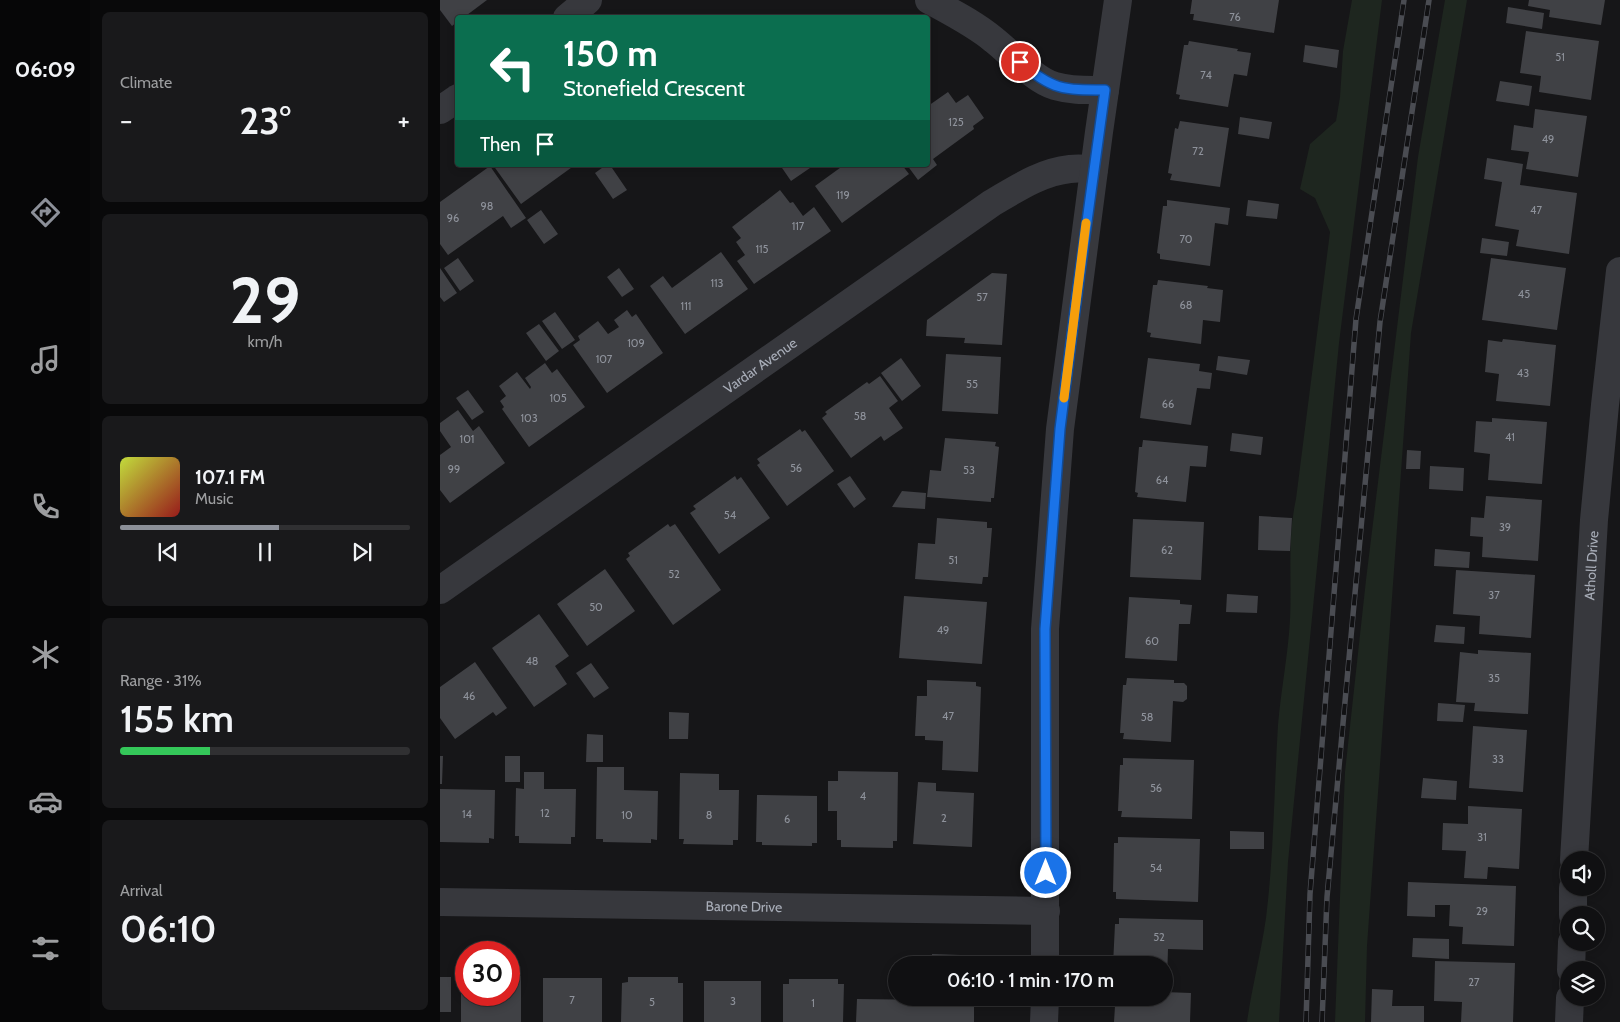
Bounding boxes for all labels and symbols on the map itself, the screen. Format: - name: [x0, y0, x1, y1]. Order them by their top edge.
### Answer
- house number: 76: [1229, 10, 1241, 24]
- pin: [999, 41, 1041, 83]
- house number: 51: [1555, 50, 1565, 64]
- house number: 74: [1200, 68, 1212, 82]
- house number: 125: [948, 115, 964, 129]
- house number: 49: [1542, 132, 1554, 146]
- house number: 72: [1192, 144, 1204, 158]
- house number: 119: [836, 188, 850, 202]
- house number: 98: [481, 199, 493, 213]
- house number: 47: [1530, 203, 1542, 217]
- house number: 96: [447, 211, 459, 225]
- house number: 117: [792, 219, 805, 233]
- house number: 70: [1179, 232, 1193, 246]
- house number: 115: [755, 242, 769, 256]
- house number: 113: [710, 276, 724, 290]
- house number: 45: [1518, 287, 1530, 301]
- house number: 57: [976, 290, 988, 304]
- house number: 68: [1180, 298, 1192, 312]
- house number: 111: [681, 299, 691, 313]
- street label: Vardar Avenue: [720, 334, 800, 397]
- house number: 109: [627, 336, 645, 350]
- house number: 107: [596, 352, 613, 366]
- house number: 43: [1517, 366, 1529, 380]
- house number: 55: [966, 377, 978, 391]
- house number: 105: [549, 391, 567, 405]
- house number: 66: [1162, 397, 1174, 411]
- house number: 58: [854, 409, 866, 423]
- house number: 103: [520, 411, 538, 425]
- house number: 41: [1505, 430, 1515, 444]
- house number: 101: [460, 432, 474, 446]
- house number: 56: [790, 461, 802, 475]
- house number: 99: [448, 462, 460, 476]
- house number: 53: [963, 463, 975, 477]
- house number: 64: [1156, 473, 1169, 487]
- house number: 54: [724, 508, 737, 522]
- house number: 39: [1499, 520, 1511, 534]
- street label: Atholl Drive: [1580, 530, 1602, 601]
- house number: 62: [1161, 543, 1173, 557]
- house number: 51: [948, 553, 958, 567]
- house number: 52: [668, 567, 680, 581]
- house number: 37: [1488, 588, 1500, 602]
- house number: 50: [589, 600, 603, 614]
- house number: 49: [937, 623, 949, 637]
- house number: 60: [1145, 634, 1159, 648]
- house number: 48: [525, 654, 539, 668]
- house number: 35: [1488, 671, 1500, 685]
- house number: 46: [463, 689, 475, 703]
- house number: 47: [942, 709, 954, 723]
- house number: 58: [1141, 710, 1153, 724]
- house number: 33: [1492, 752, 1504, 766]
- house number: 56: [1150, 781, 1162, 795]
- house number: 4: [860, 789, 867, 803]
- house number: 12: [540, 806, 550, 820]
- house number: 14: [462, 807, 473, 821]
- house number: 10: [621, 808, 633, 822]
- house number: 8: [706, 808, 712, 822]
- house number: 2: [941, 811, 947, 825]
- house number: 6: [784, 812, 790, 826]
- house number: 31: [1477, 830, 1487, 844]
- position arrow: [1019, 846, 1071, 898]
- house number: 54: [1150, 861, 1163, 875]
- street label: Barone Drive: [706, 897, 782, 916]
- house number: 29: [1476, 904, 1488, 918]
- house number: 52: [1153, 930, 1165, 944]
- speed limit sign: 30: [455, 941, 520, 1006]
- house number: 27: [1468, 975, 1480, 989]
- house number: 7: [569, 993, 575, 1007]
- house number: 3: [730, 994, 736, 1008]
- house number: 5: [649, 995, 655, 1009]
- house number: 1: [811, 996, 815, 1010]

